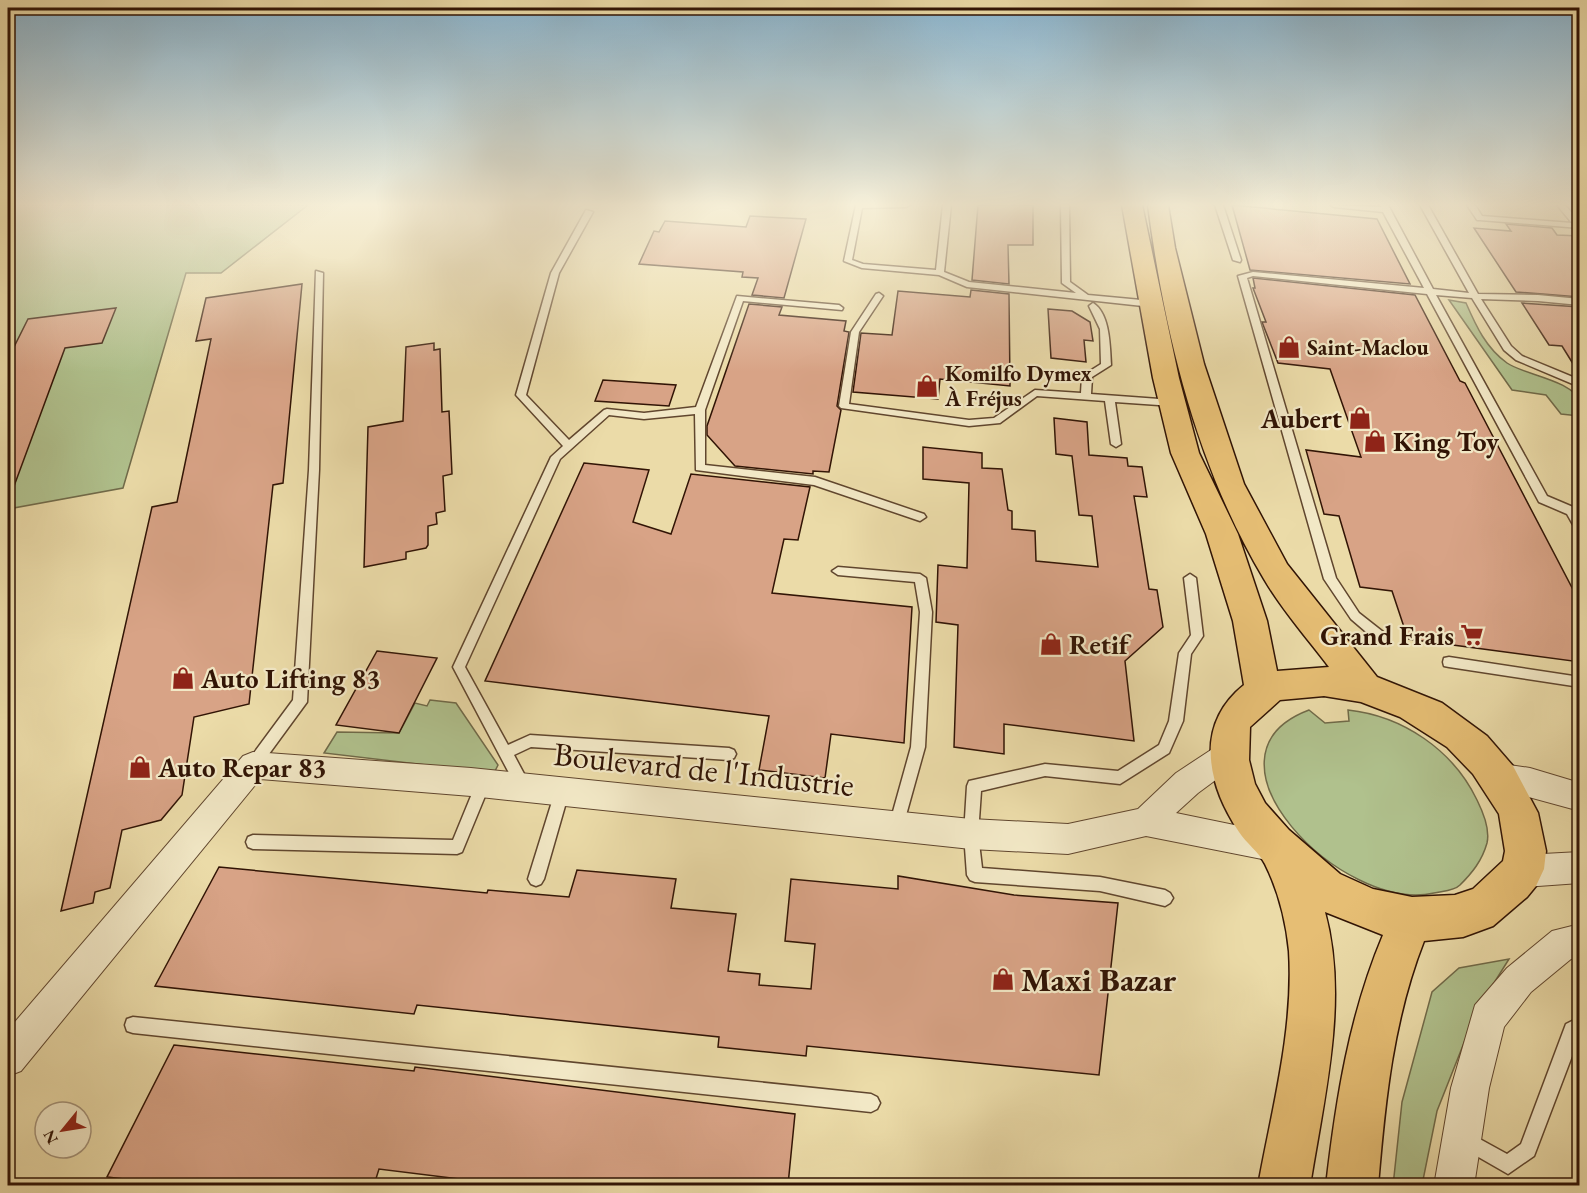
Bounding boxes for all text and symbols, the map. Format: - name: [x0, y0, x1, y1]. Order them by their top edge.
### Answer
- place label: Saint-Maclou: [1307, 333, 1429, 362]
- shop icon: Saint-Maclou: [1276, 334, 1302, 360]
- place label: Komilfo Dymex À Fréjus: [944, 359, 1092, 413]
- shop icon: Komilfo Dymex À Fréjus: [914, 373, 940, 399]
- place label: Aubert: [1260, 401, 1342, 436]
- shop icon: Aubert: [1347, 405, 1373, 431]
- place label: King Toy: [1393, 424, 1500, 459]
- shop icon: King Toy: [1362, 428, 1388, 454]
- place label: Grand Frais: [1320, 618, 1454, 653]
- supermarket icon: Grand Frais: [1459, 622, 1485, 648]
- place label: Retif: [1069, 627, 1132, 662]
- shop icon: Retif: [1038, 631, 1064, 657]
- place label: Auto Lifting 83: [200, 661, 380, 696]
- shop icon: Auto Lifting 83: [170, 665, 196, 691]
- street label: Boulevard de l'Industrie: [552, 732, 856, 806]
- place label: Auto Repar 83: [157, 750, 327, 785]
- shop icon: Auto Repar 83: [127, 754, 153, 780]
- place label: Maxi Bazar: [1021, 958, 1177, 1001]
- shop icon: Maxi Bazar: [990, 966, 1016, 992]
- north arrow: [33, 1100, 93, 1160]
- text: N: [38, 1126, 63, 1148]

